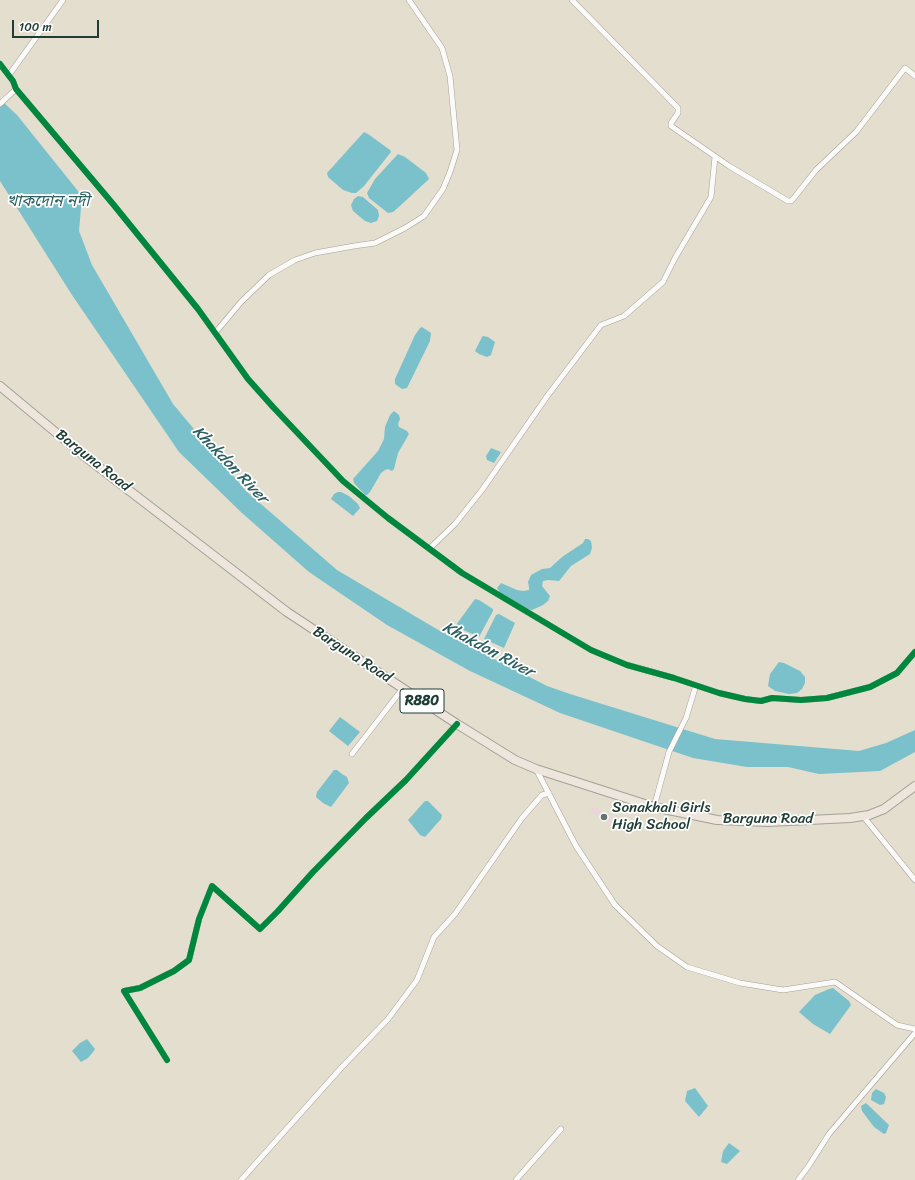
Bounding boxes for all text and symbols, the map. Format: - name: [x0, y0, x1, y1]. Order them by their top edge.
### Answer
- scale bar: [14, 12, 101, 38]
- text: 100 m: [19, 16, 52, 38]
- water label: খাকদোন নদী: [6, 192, 90, 212]
- water label: Khakdon River: [188, 422, 272, 508]
- street label: Barguna Road: [52, 426, 134, 496]
- water label: Khakdon River: [439, 618, 537, 682]
- street label: Barguna Road: [309, 623, 395, 687]
- road number: R880: [400, 689, 444, 713]
- place label: Sonakhali Girls High School: [612, 799, 710, 834]
- street label: Barguna Road: [723, 810, 813, 828]
- marker: Sonakhali Girls High School: [599, 812, 609, 822]

